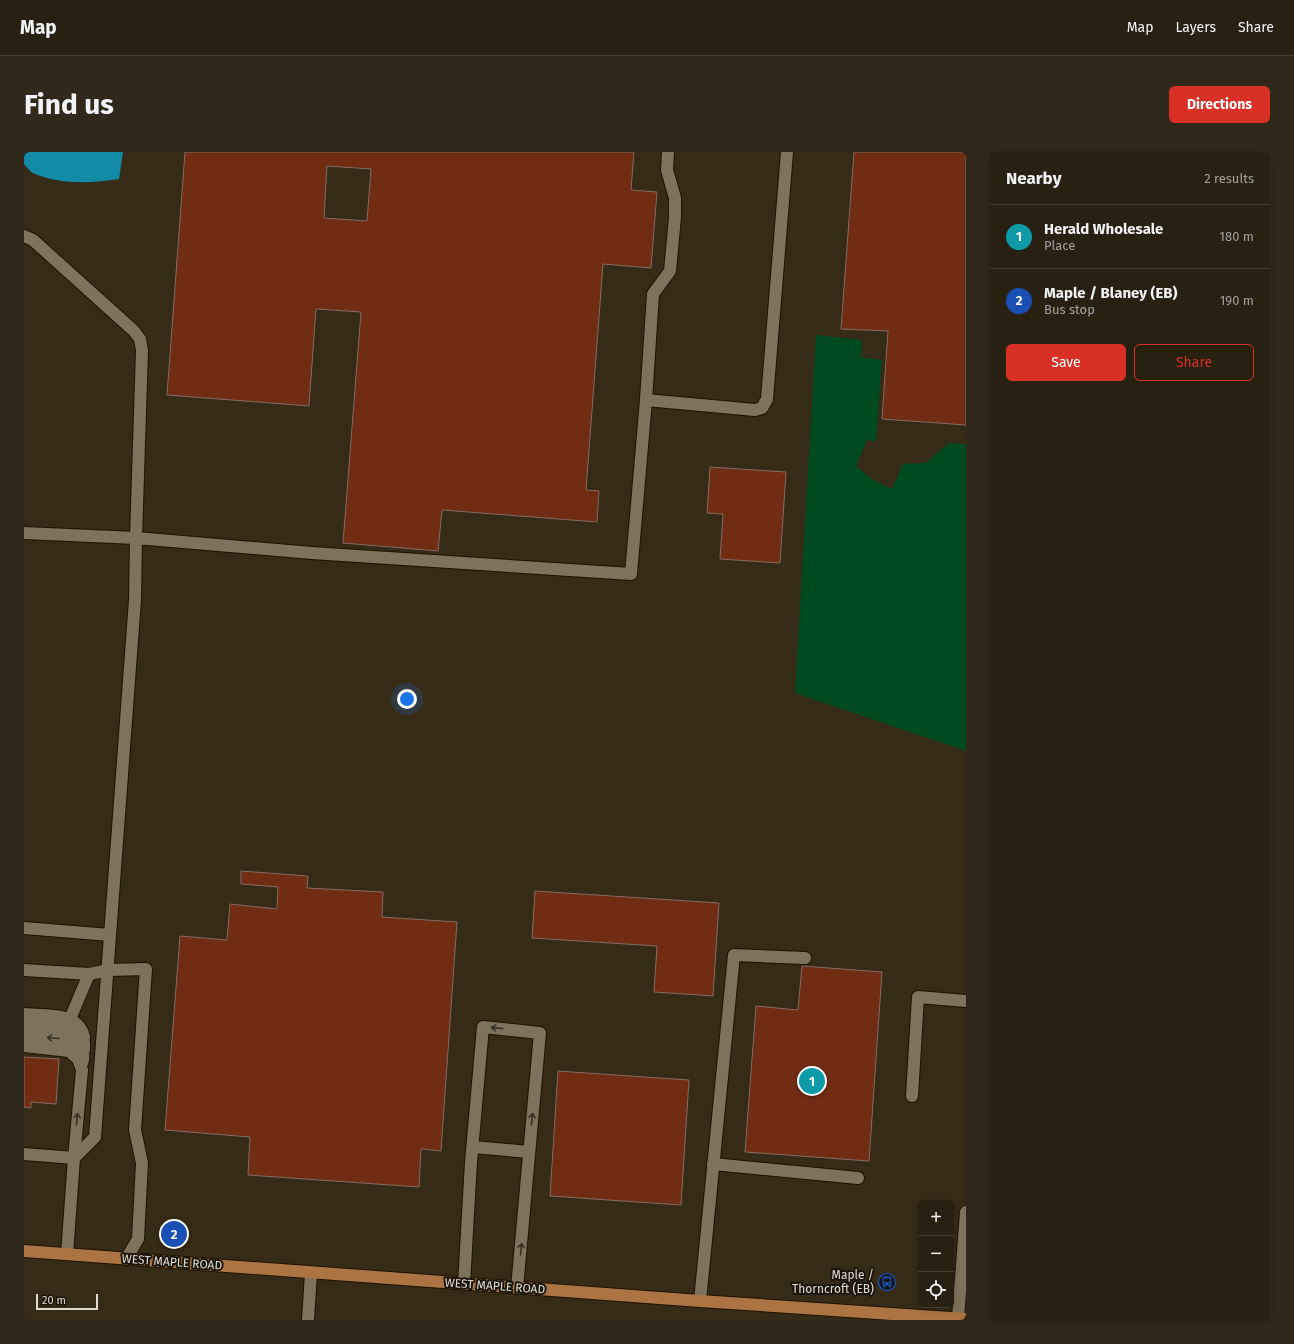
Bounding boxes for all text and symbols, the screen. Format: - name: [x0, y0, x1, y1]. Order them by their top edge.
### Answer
- text: Map: [20, 16, 57, 39]
- text: Map: [1127, 19, 1153, 36]
- text: Layers: [1175, 19, 1216, 36]
- text: Share: [1238, 19, 1274, 36]
- button: Directions: [1169, 86, 1270, 123]
- text: Find us: [24, 88, 114, 121]
- text: Nearby: [1006, 168, 1061, 189]
- text: 2 results: [1204, 171, 1254, 186]
- text: Herald Wholesale: [1044, 220, 1163, 238]
- text: 1: [1016, 229, 1022, 244]
- text: 180 m: [1219, 229, 1254, 244]
- text: Place: [1044, 238, 1075, 253]
- text: Maple / Blaney (EB): [1044, 284, 1177, 302]
- text: 2: [1016, 293, 1022, 308]
- text: 190 m: [1220, 293, 1254, 308]
- text: Bus stop: [1044, 302, 1095, 317]
- button: Save: [1006, 344, 1126, 381]
- button: Share: [1134, 344, 1254, 381]
- your location: [397, 689, 417, 709]
- one-way arrow: [491, 1025, 504, 1032]
- one-way arrow: [47, 1034, 60, 1042]
- pin: 1: [799, 1066, 825, 1096]
- one-way arrow: [74, 1113, 81, 1126]
- one-way arrow: [528, 1113, 535, 1126]
- map controls: [918, 1200, 954, 1308]
- button: +: [918, 1200, 954, 1236]
- pin: 2: [161, 1219, 187, 1249]
- button: −: [918, 1236, 954, 1272]
- one-way arrow: [517, 1243, 524, 1256]
- street label: WEST MAPLE ROAD: [121, 1252, 223, 1273]
- place label: Maple / Thorncroft (EB): [792, 1268, 874, 1296]
- bus stop icon: Maple / Thorncroft (EB): [877, 1272, 897, 1292]
- button: locate: [918, 1272, 954, 1308]
- street label: WEST MAPLE ROAD: [444, 1276, 546, 1297]
- scale bar: [36, 1292, 98, 1311]
- text: 20 m: [42, 1294, 66, 1307]

